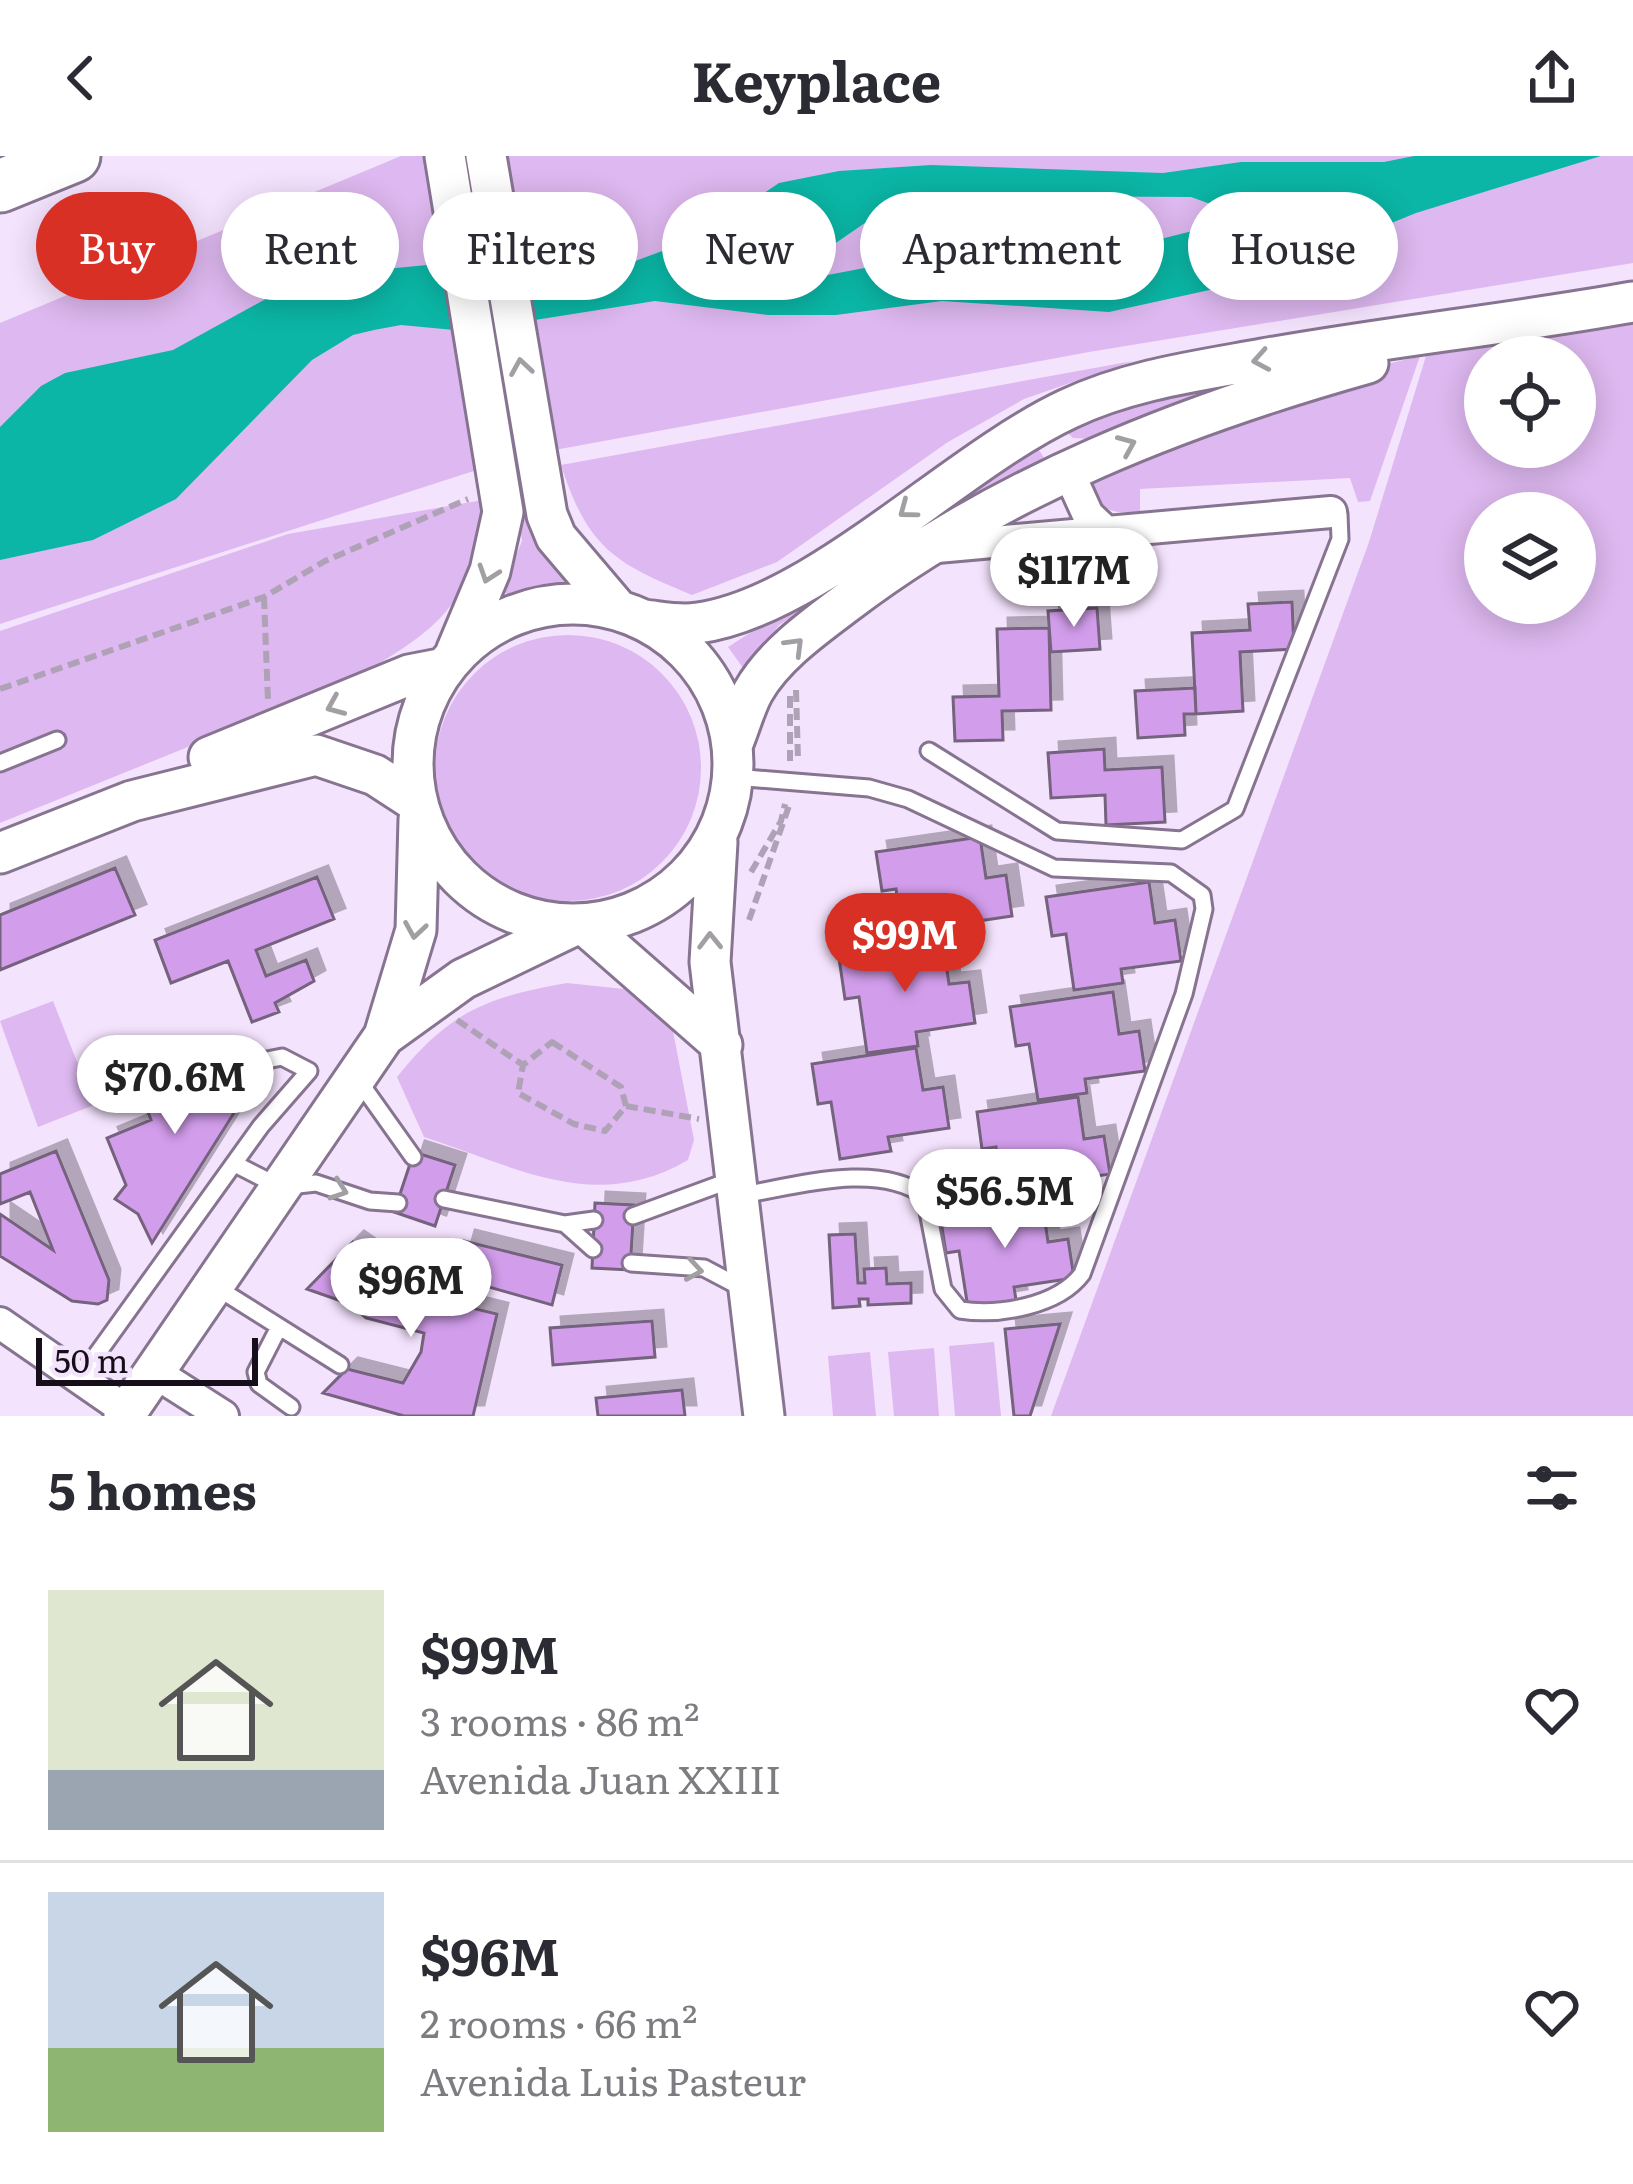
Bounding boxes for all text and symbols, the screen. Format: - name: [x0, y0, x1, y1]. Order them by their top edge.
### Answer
- text: Keyplace: [692, 38, 941, 119]
- icon: back: [48, 45, 114, 111]
- icon: share: [1519, 45, 1585, 111]
- chip: Buy: [36, 192, 197, 300]
- chip: Rent: [221, 192, 399, 300]
- chip: Filters: [423, 192, 638, 300]
- chip: New: [662, 192, 836, 300]
- chip: Apartment: [860, 192, 1164, 300]
- chip: House: [1188, 192, 1398, 300]
- map controls: [1464, 336, 1596, 624]
- button: locate: [1464, 336, 1596, 468]
- one-way arrow: [1251, 346, 1271, 371]
- one-way arrow: [509, 357, 534, 377]
- one-way arrow: [1115, 435, 1136, 459]
- button: layers: [1464, 492, 1596, 624]
- one-way arrow: [899, 496, 921, 517]
- pin: $117M: [990, 528, 1158, 630]
- text: $117M: [1017, 538, 1131, 596]
- one-way arrow: [478, 563, 502, 584]
- one-way arrow: [780, 638, 802, 660]
- one-way arrow: [326, 692, 347, 716]
- pin: $99M: [834, 893, 976, 995]
- text: $99M: [852, 903, 958, 961]
- one-way arrow: [403, 920, 428, 940]
- one-way arrow: [697, 931, 723, 949]
- pin: $70.6M: [77, 1035, 273, 1137]
- text: $70.6M: [104, 1045, 246, 1103]
- pin: $56.5M: [907, 1149, 1103, 1251]
- text: $56.5M: [935, 1159, 1075, 1217]
- one-way arrow: [327, 1176, 348, 1200]
- pin: $96M: [340, 1238, 482, 1340]
- text: $96M: [358, 1248, 464, 1306]
- one-way arrow: [684, 1256, 703, 1282]
- scale bar: [36, 1332, 258, 1385]
- text: 50 m: [54, 1334, 128, 1383]
- text: 5 homes: [48, 1450, 257, 1526]
- icon: filters: [1519, 1455, 1585, 1521]
- text: $99M: [420, 1614, 559, 1690]
- icon: home: [144, 1638, 288, 1782]
- icon: heart: [1519, 1677, 1585, 1743]
- text: 3 rooms · 86 m²: [420, 1690, 700, 1748]
- text: Avenida Juan XXIII: [420, 1748, 781, 1806]
- text: $96M: [420, 1916, 560, 1992]
- icon: home: [144, 1940, 288, 2084]
- icon: heart: [1519, 1979, 1585, 2045]
- text: 2 rooms · 66 m²: [420, 1992, 698, 2050]
- text: Avenida Luis Pasteur: [420, 2050, 806, 2108]

